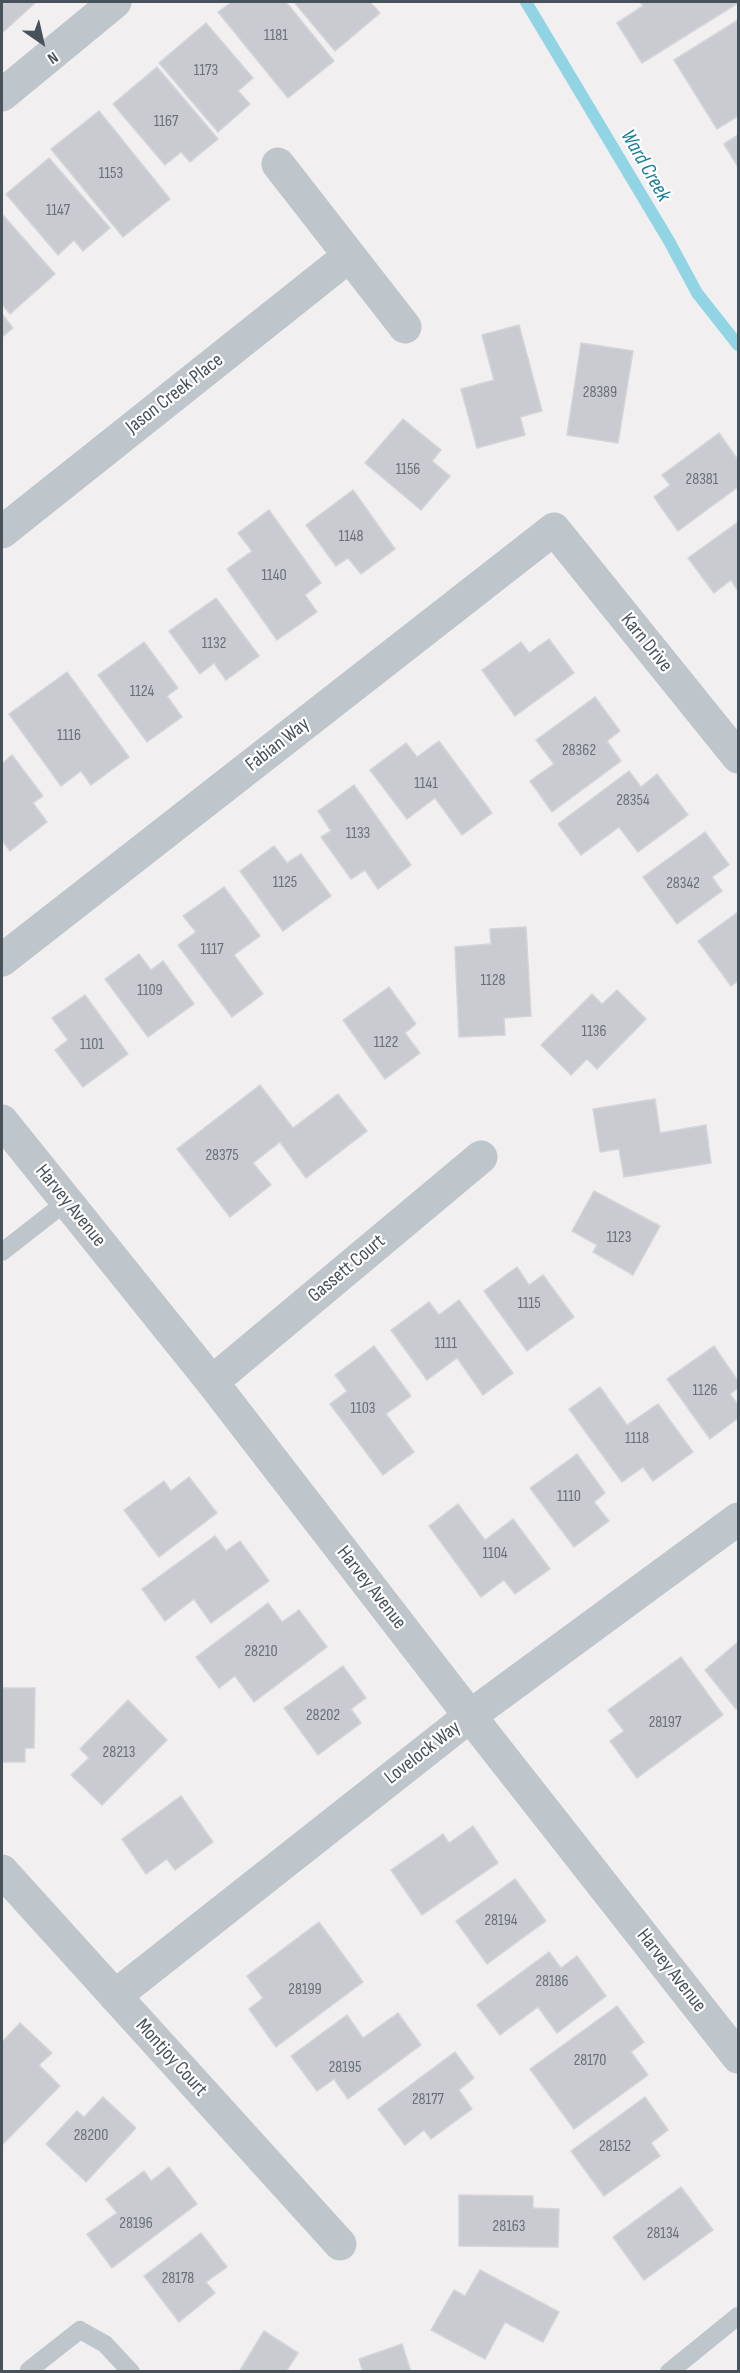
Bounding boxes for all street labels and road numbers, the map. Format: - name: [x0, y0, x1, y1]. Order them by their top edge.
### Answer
- street label: Jason Creek Place: [122, 349, 228, 439]
- street label: Karn Drive: [615, 609, 677, 677]
- street label: Fabian Way: [241, 713, 315, 777]
- street label: Harvey Avenue: [30, 1160, 110, 1252]
- street label: Gassett Court: [304, 1230, 390, 1308]
- street label: Harvey Avenue: [331, 1542, 411, 1634]
- street label: Lovelock Way: [380, 1716, 466, 1790]
- street label: Harvey Avenue: [631, 1925, 711, 2017]
- street label: Montjoy Court: [130, 2014, 212, 2102]

